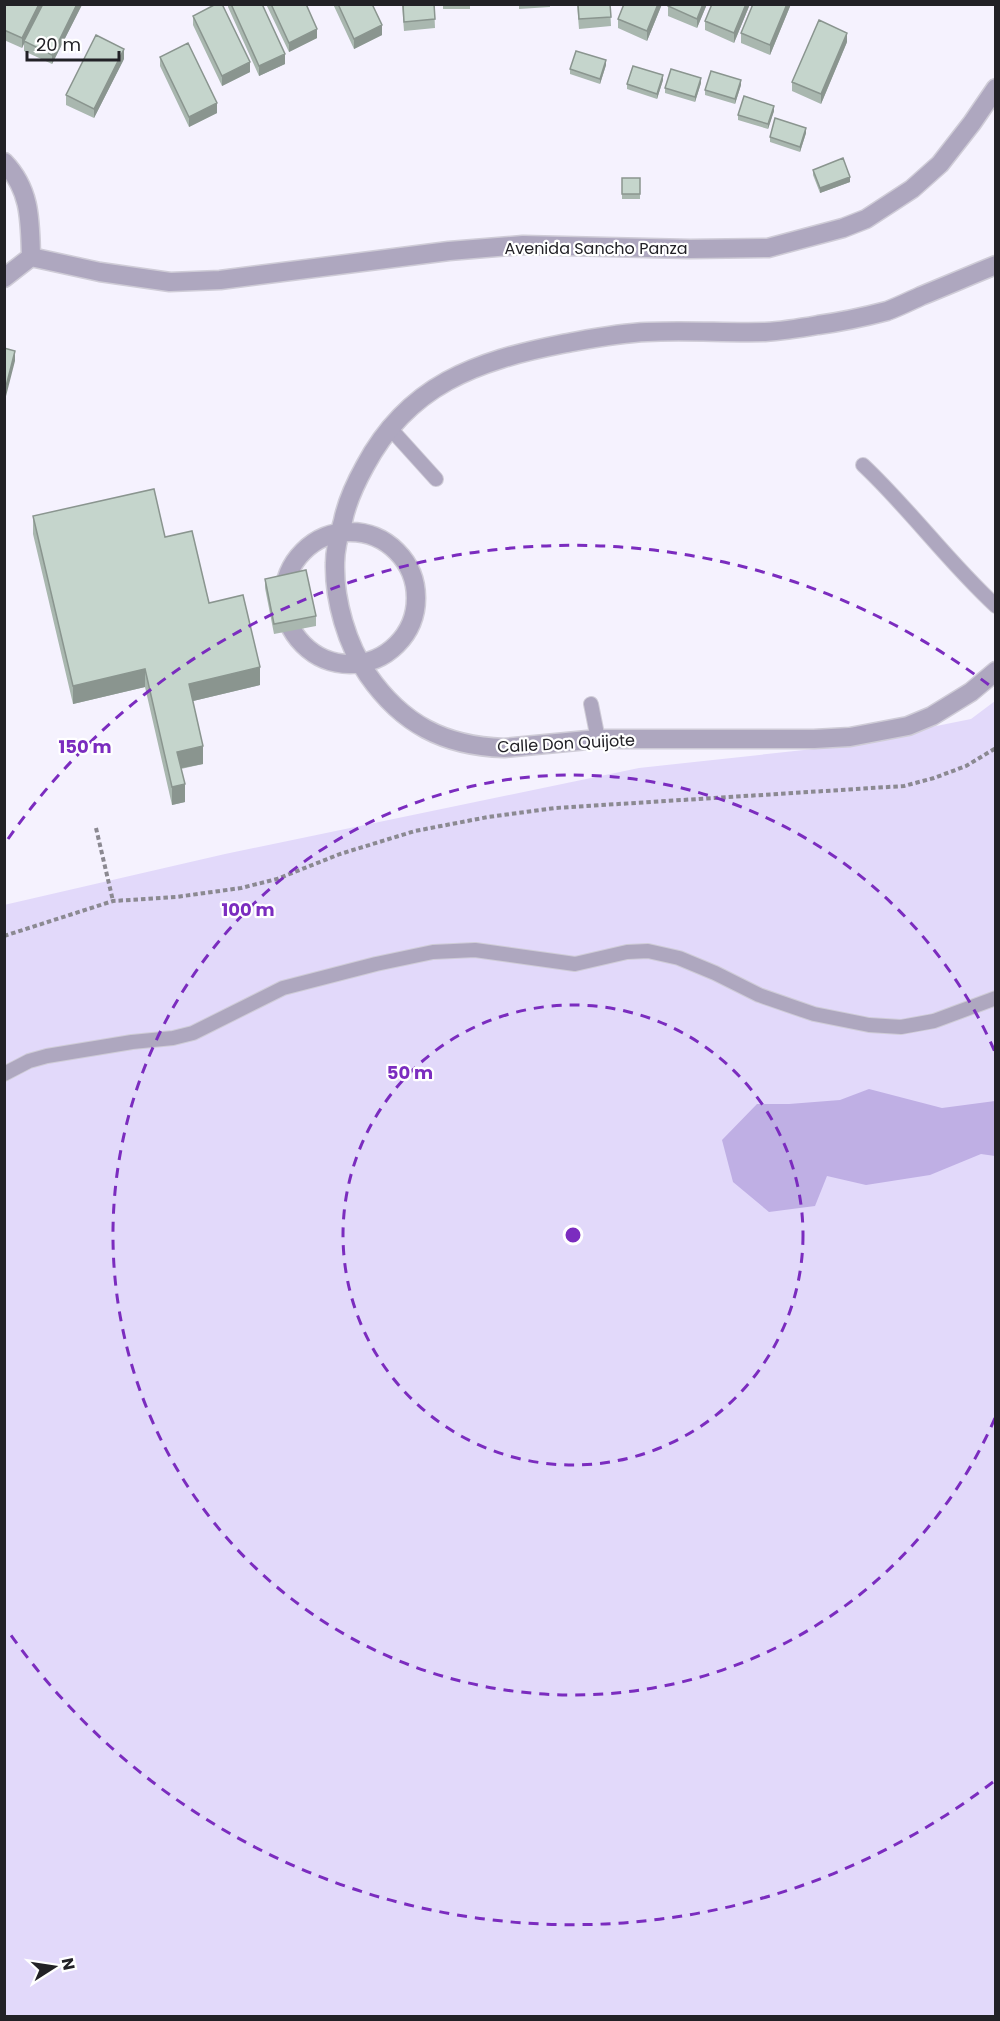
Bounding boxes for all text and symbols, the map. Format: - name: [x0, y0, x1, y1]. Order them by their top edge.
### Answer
- scale bar: [27, 24, 118, 62]
- text: 20 m: [36, 32, 81, 57]
- street label: Avenida Sancho Panza: [504, 237, 688, 260]
- street label: Calle Don Quijote: [496, 728, 636, 759]
- text: 150 m: [58, 734, 112, 759]
- text: 100 m: [221, 897, 275, 922]
- text: 50 m: [387, 1060, 433, 1085]
- centre of rings: [563, 1225, 583, 1245]
- north arrow: [24, 1937, 84, 1997]
- text: N: [56, 1956, 81, 1972]

